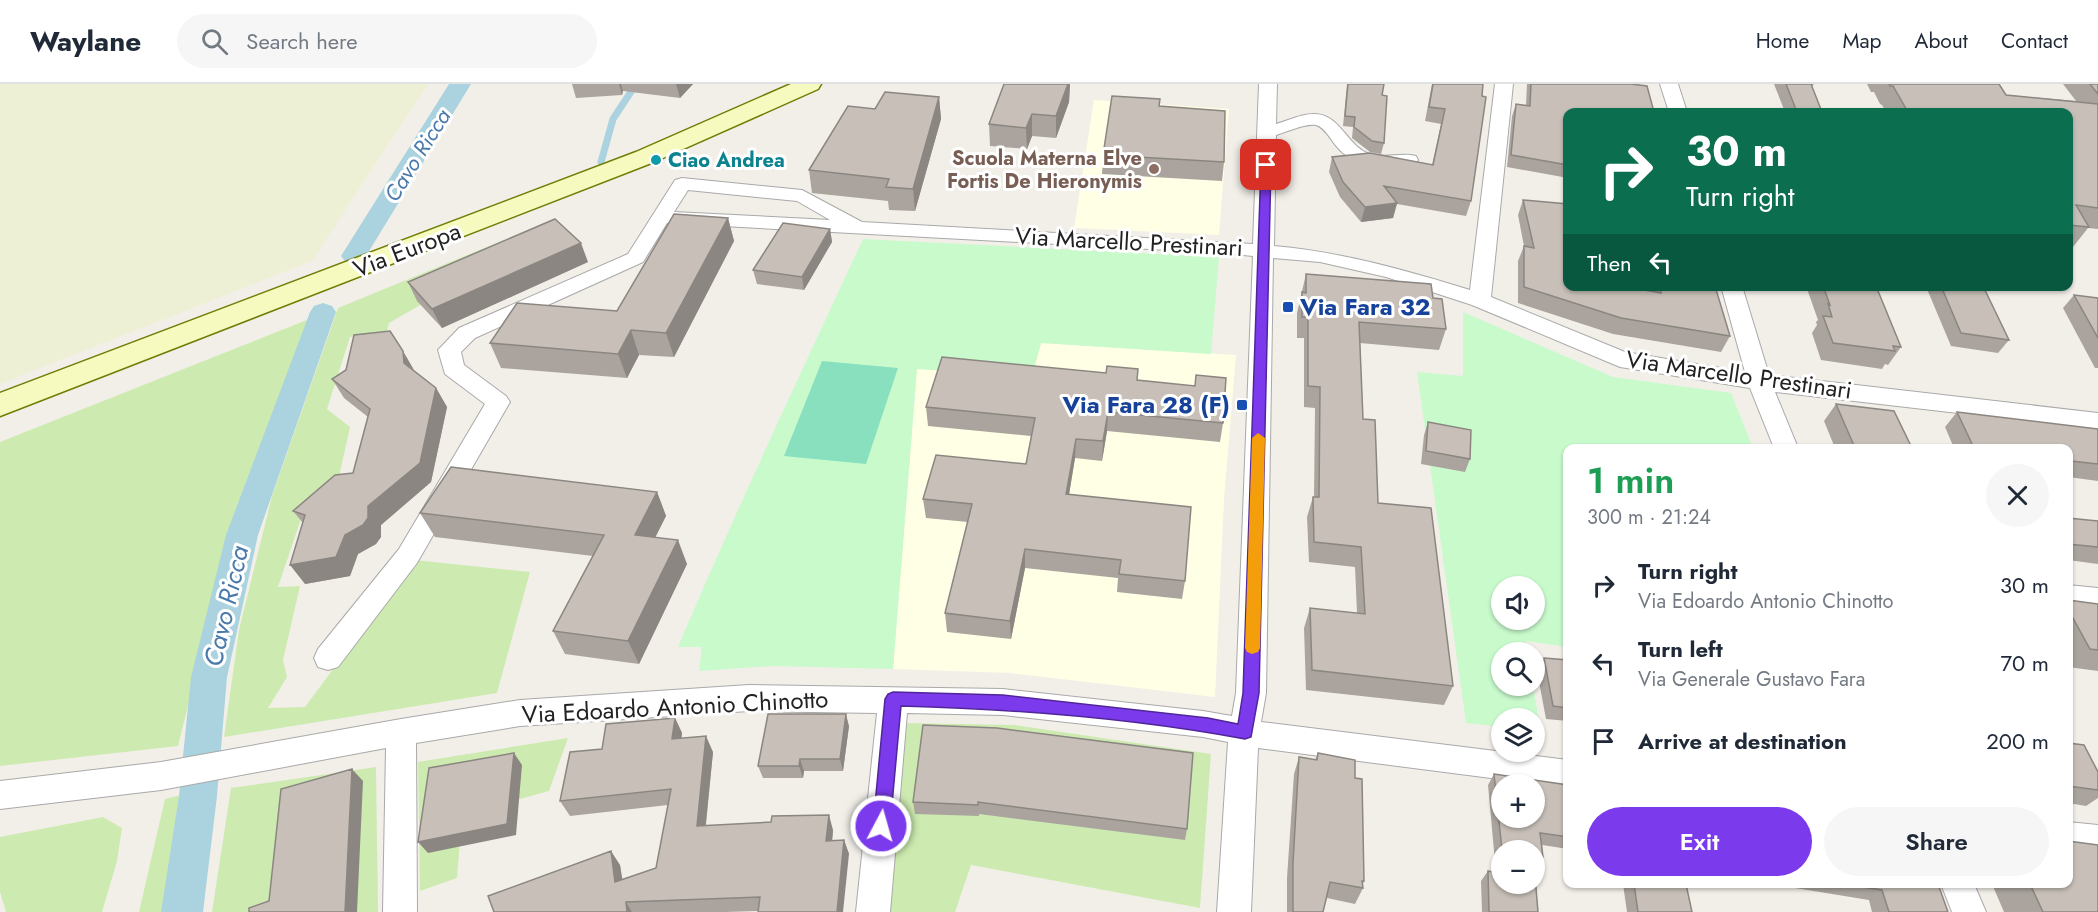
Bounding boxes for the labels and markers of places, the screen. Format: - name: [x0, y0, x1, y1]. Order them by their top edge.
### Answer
- pin: [1240, 139, 1291, 190]
- place label: Scuola Materna Elve Fortis De Hieronymis: [947, 144, 1142, 196]
- place label: Ciao Andrea: [668, 146, 785, 175]
- marker: Ciao Andrea: [649, 153, 663, 167]
- marker: Scuola Materna Elve Fortis De Hieronymis: [1147, 162, 1161, 176]
- place label: Via Fara 32: [1299, 289, 1431, 324]
- marker: Via Fara 32: [1281, 300, 1295, 314]
- place label: Via Fara 28 (F): [1061, 387, 1230, 422]
- marker: Via Fara 28 (F): [1235, 398, 1249, 412]

